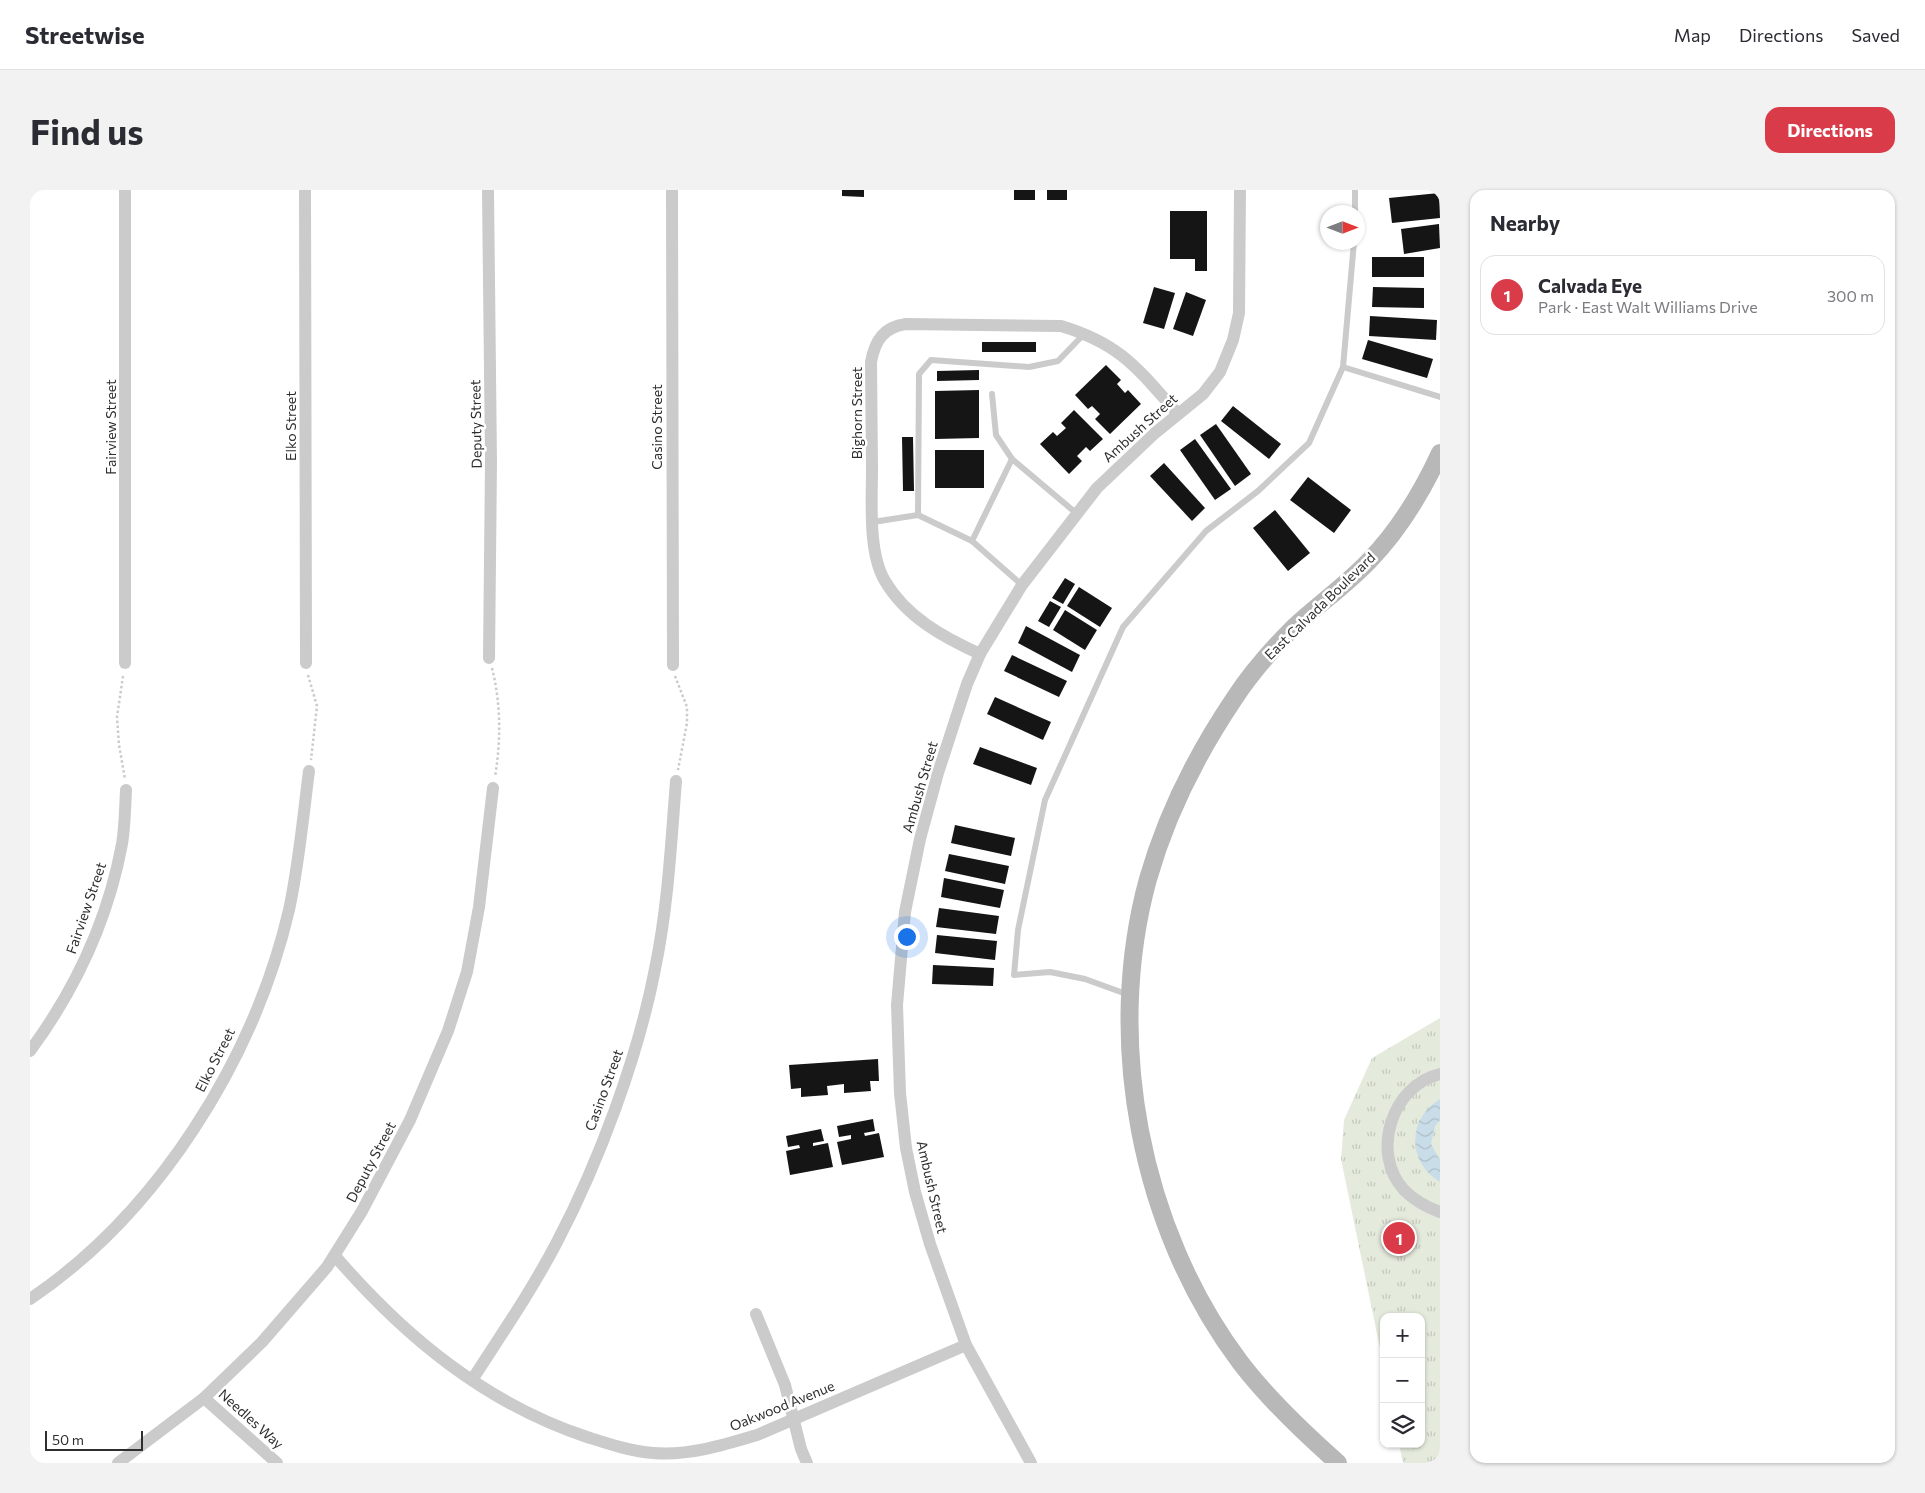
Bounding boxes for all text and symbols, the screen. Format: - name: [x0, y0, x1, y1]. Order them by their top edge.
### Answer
- text: Streetwise: [25, 20, 145, 49]
- text: Map: [1674, 24, 1711, 46]
- text: Directions: [1739, 24, 1823, 46]
- text: Saved: [1851, 24, 1900, 46]
- button: Directions: [1765, 107, 1895, 153]
- text: Find us: [30, 109, 144, 152]
- north arrow: [1320, 205, 1365, 250]
- text: Nearby: [1490, 210, 1560, 235]
- text: Calvada Eye: [1538, 274, 1642, 297]
- text: 1: [1503, 286, 1511, 305]
- text: 300 m: [1827, 286, 1874, 305]
- text: Park · East Walt Williams Drive: [1538, 297, 1758, 316]
- street label: Bighorn Street: [848, 367, 865, 459]
- street label: Fairview Street: [102, 379, 119, 475]
- street label: Deputy Street: [466, 379, 485, 469]
- street label: Casino Street: [648, 384, 665, 470]
- street label: Ambush Street: [1099, 389, 1181, 466]
- street label: Elko Street: [282, 391, 299, 461]
- street label: East Calvada Boulevard: [1261, 548, 1378, 663]
- street label: Ambush Street: [898, 739, 941, 835]
- street label: Fairview Street: [62, 860, 109, 956]
- your location: [894, 924, 920, 950]
- street label: Elko Street: [191, 1025, 238, 1095]
- street label: Casino Street: [581, 1047, 626, 1133]
- street label: Deputy Street: [342, 1118, 399, 1205]
- street label: Ambush Street: [914, 1139, 951, 1235]
- pin: 1: [1383, 1219, 1415, 1257]
- map controls: [1380, 1313, 1425, 1448]
- button: +: [1380, 1313, 1425, 1358]
- button: −: [1380, 1358, 1425, 1403]
- street label: Oakwood Avenue: [727, 1377, 837, 1434]
- street label: Needles Way: [215, 1385, 287, 1452]
- button: layers: [1380, 1403, 1425, 1448]
- scale bar: [45, 1428, 142, 1451]
- text: 50 m: [52, 1431, 84, 1448]

